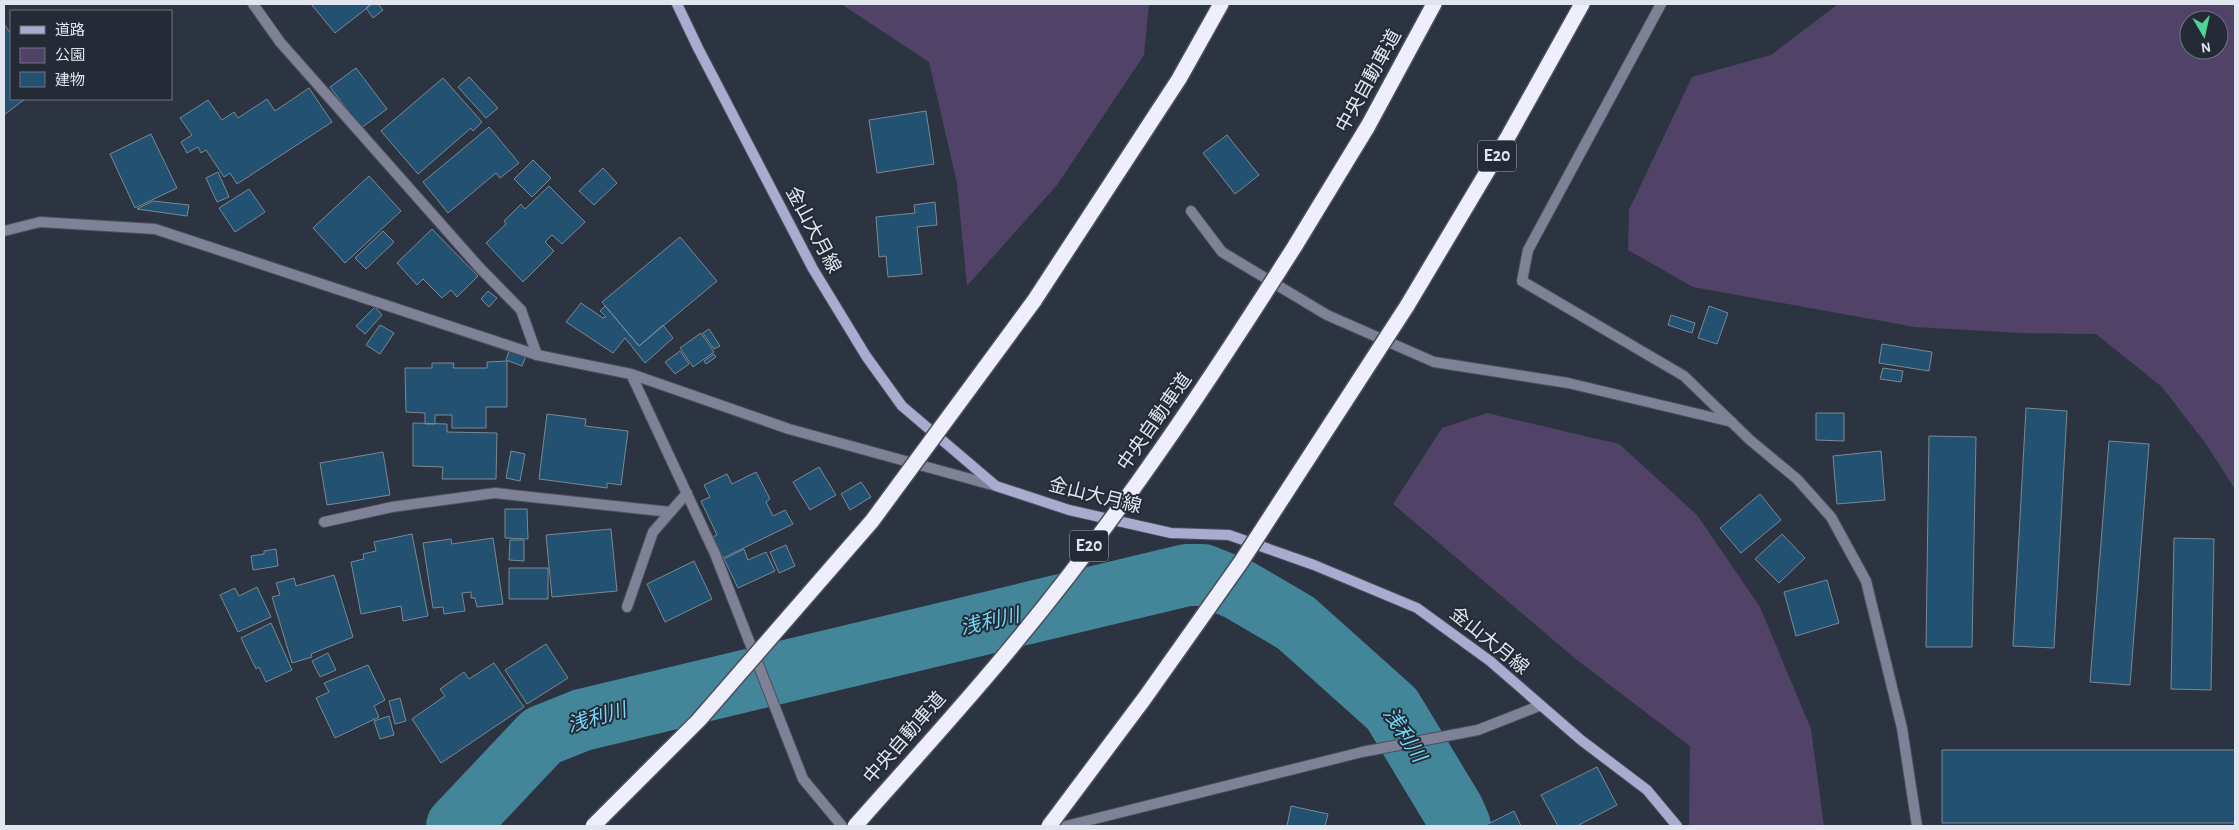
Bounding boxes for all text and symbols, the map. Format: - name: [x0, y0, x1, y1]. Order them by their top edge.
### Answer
- legend: [10, 10, 172, 100]
- north arrow: [2179, 10, 2229, 60]
- text: 道路: [55, 22, 85, 38]
- street label: 中央自動車道: [1332, 26, 1405, 135]
- text: N: [2200, 39, 2212, 55]
- text: 公園: [55, 47, 85, 63]
- text: 建物: [55, 72, 85, 88]
- road number: E20: [1478, 140, 1516, 172]
- street label: 金山大月線: [782, 183, 845, 276]
- street label: 中央自動車道: [1114, 369, 1195, 474]
- street label: 金山大月線: [1047, 473, 1144, 517]
- road number: E20: [1070, 530, 1108, 562]
- street label: 金山大月線: [1446, 602, 1533, 678]
- water label: 浅利川: [958, 604, 1023, 638]
- street label: 中央自動車道: [860, 688, 950, 787]
- water label: 浅利川: [565, 699, 631, 736]
- water label: 浅利川: [1379, 704, 1431, 767]

